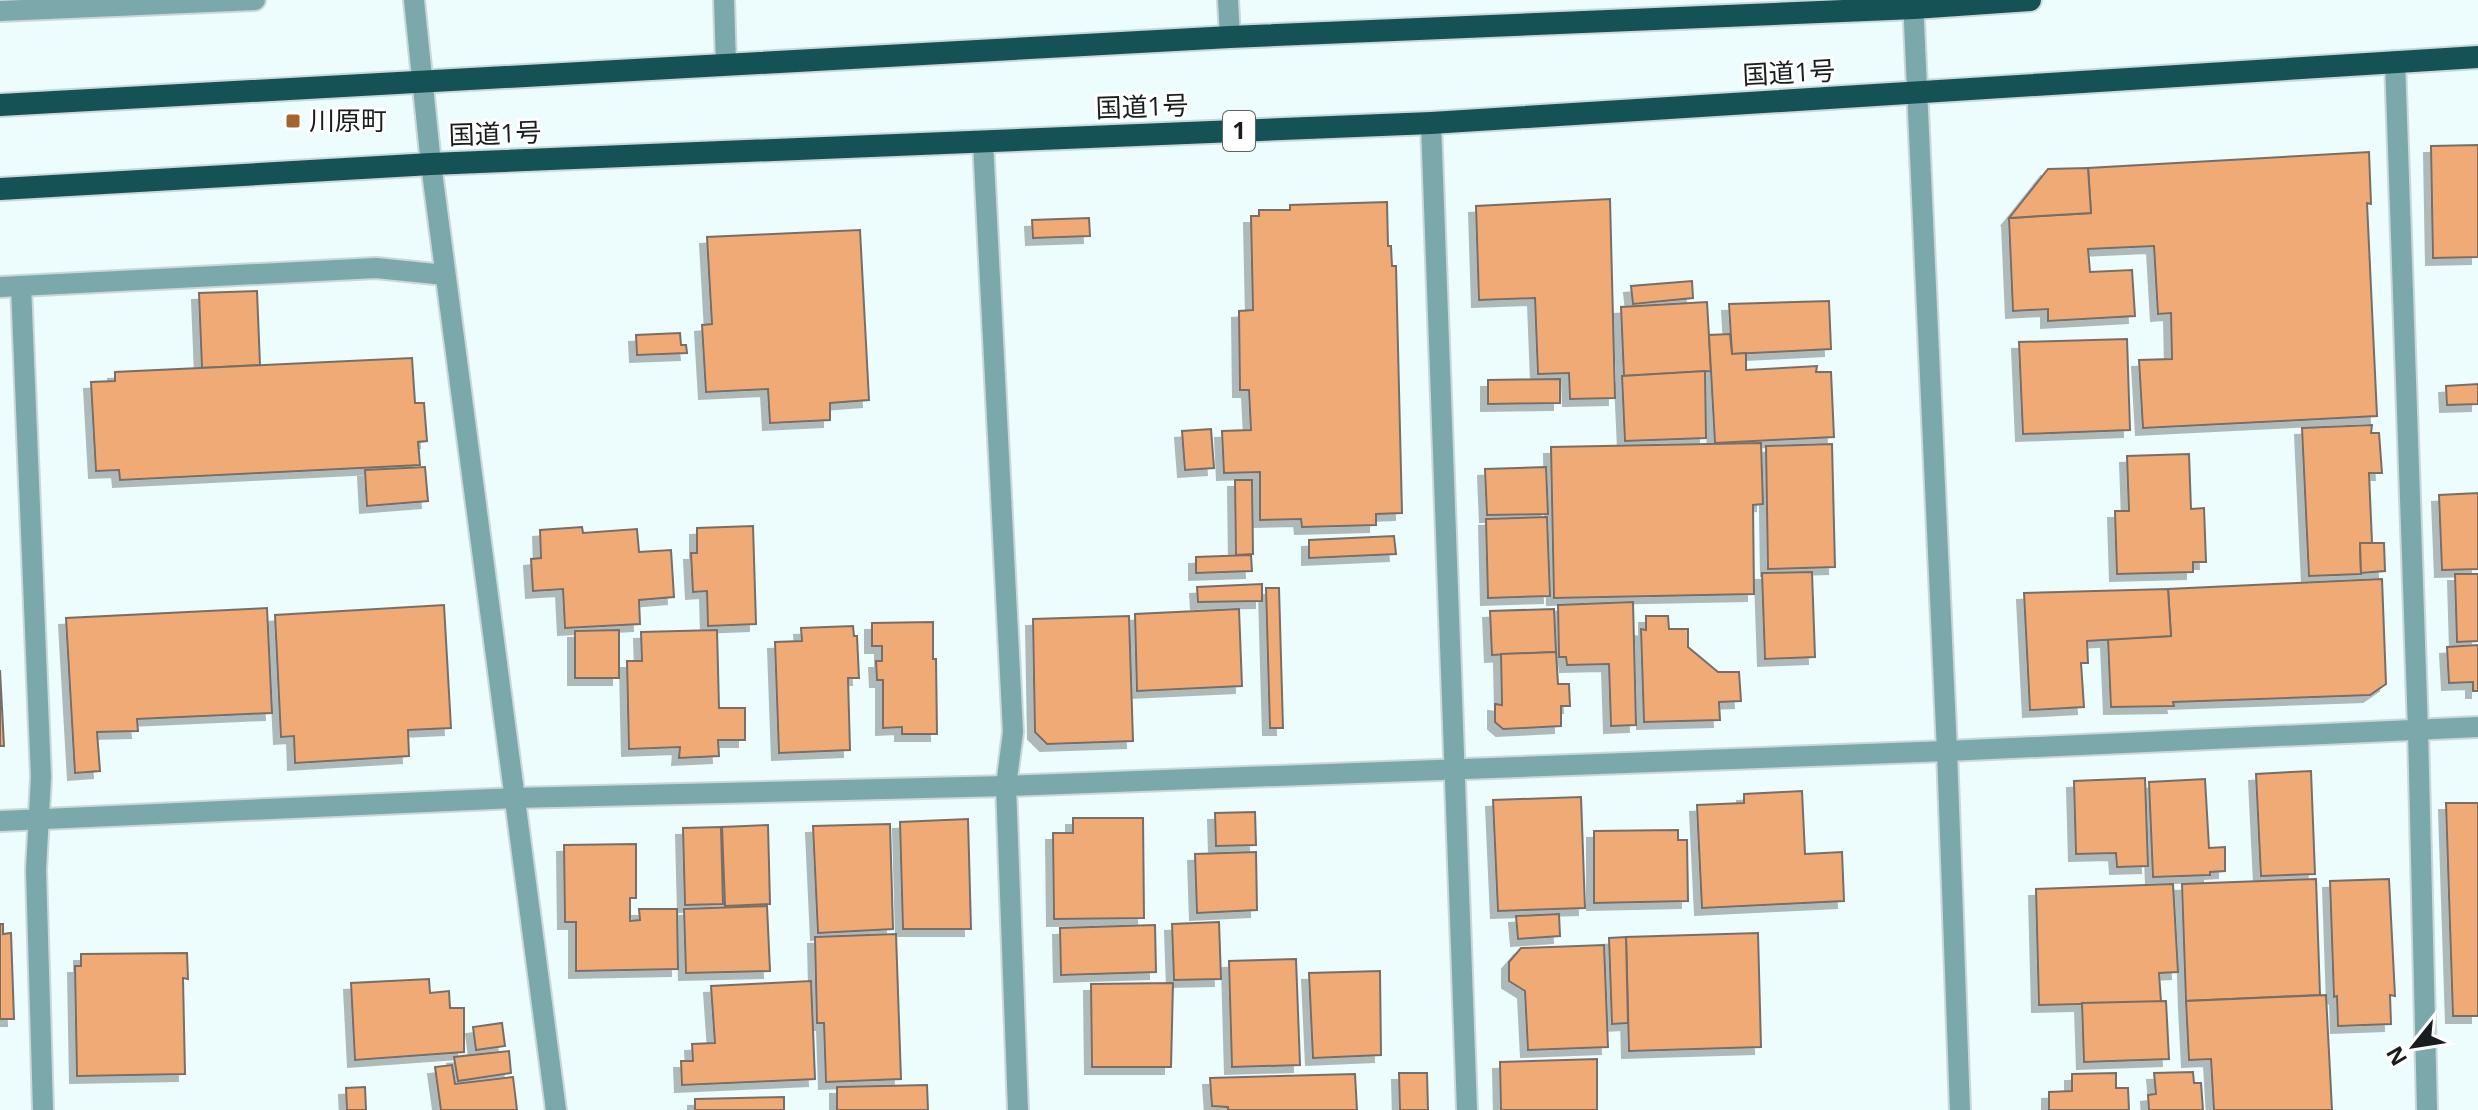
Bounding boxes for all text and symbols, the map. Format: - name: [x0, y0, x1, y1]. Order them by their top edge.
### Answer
- street label: 国道1号: [1742, 52, 1836, 92]
- street label: 国道1号: [1095, 86, 1189, 126]
- place label: 川原町: [309, 102, 387, 138]
- road number: 1: [1223, 111, 1255, 151]
- marker: 川原町: [284, 112, 302, 130]
- street label: 国道1号: [448, 113, 542, 153]
- north arrow: [2374, 1006, 2454, 1086]
- text: N: [2378, 1041, 2413, 1072]

